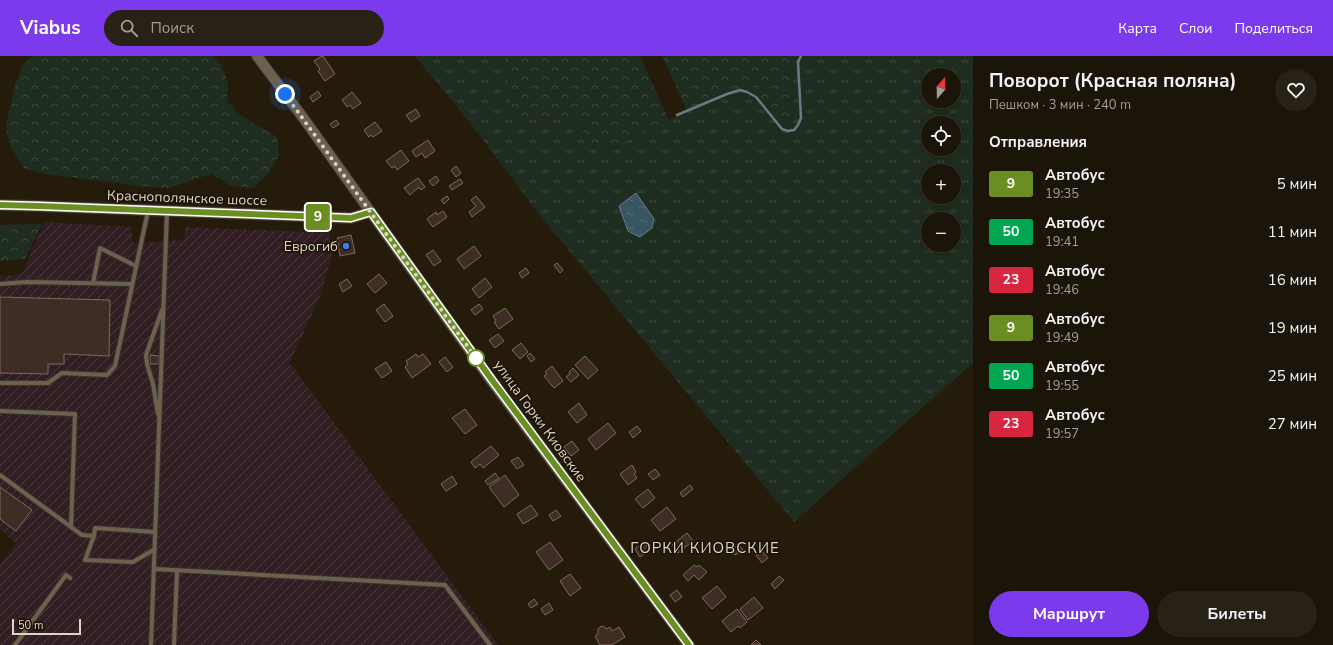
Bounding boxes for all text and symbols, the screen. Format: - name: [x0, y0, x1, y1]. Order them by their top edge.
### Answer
- search box: [104, 10, 384, 46]
- text: Viabus: [20, 15, 80, 41]
- icon: search: [118, 17, 140, 39]
- text: Поиск: [150, 18, 194, 38]
- text: Карта: [1118, 19, 1157, 38]
- text: Слои: [1179, 19, 1213, 38]
- text: Поделиться: [1235, 19, 1313, 38]
- north arrow: [921, 68, 961, 108]
- map controls: [921, 68, 961, 252]
- text: Поворот (Красная поляна): [989, 68, 1237, 94]
- button: heart: [1275, 69, 1317, 111]
- your location: [275, 84, 295, 104]
- text: Пешком · 3 мин · 240 m: [989, 96, 1131, 114]
- button: locate: [921, 116, 961, 156]
- text: Отправления: [989, 132, 1087, 152]
- button: +: [921, 164, 961, 204]
- text: Автобус: [1045, 165, 1105, 185]
- text: 9: [1007, 174, 1015, 193]
- text: 5 мин: [1277, 174, 1317, 194]
- text: 19:35: [1045, 185, 1079, 203]
- street label: Краснополянское шоссе: [107, 186, 267, 210]
- line badge: 9: [305, 204, 331, 230]
- text: 9: [314, 207, 322, 226]
- button: −: [921, 212, 961, 252]
- text: Автобус: [1045, 213, 1105, 233]
- text: 50: [1003, 222, 1019, 241]
- text: 11 мин: [1268, 222, 1317, 242]
- text: 19:41: [1045, 233, 1079, 251]
- place label: Еврогиб: [284, 237, 338, 256]
- marker: Еврогиб: [341, 241, 351, 251]
- text: Автобус: [1045, 261, 1105, 281]
- text: 23: [1003, 270, 1019, 289]
- text: 16 мин: [1268, 270, 1317, 290]
- text: 19:46: [1045, 281, 1079, 299]
- text: Автобус: [1045, 309, 1105, 329]
- text: 9: [1007, 318, 1015, 337]
- text: 19 мин: [1268, 318, 1317, 338]
- text: 19:49: [1045, 329, 1079, 347]
- unlabelled marker: [467, 349, 485, 367]
- street label: улица Горки Киовские: [489, 356, 591, 486]
- text: Автобус: [1045, 357, 1105, 377]
- text: 50: [1003, 366, 1019, 385]
- text: 25 мин: [1268, 366, 1317, 386]
- text: 19:55: [1045, 377, 1079, 395]
- text: Автобус: [1045, 405, 1105, 425]
- text: 23: [1003, 414, 1019, 433]
- text: 27 мин: [1268, 414, 1317, 434]
- text: 19:57: [1045, 425, 1079, 443]
- district label: ГОРКИ КИОВСКИЕ: [630, 538, 780, 558]
- button: Маршрут: [989, 591, 1149, 637]
- button: Билеты: [1157, 591, 1317, 637]
- scale bar: [12, 617, 81, 636]
- text: 50 m: [18, 618, 43, 633]

